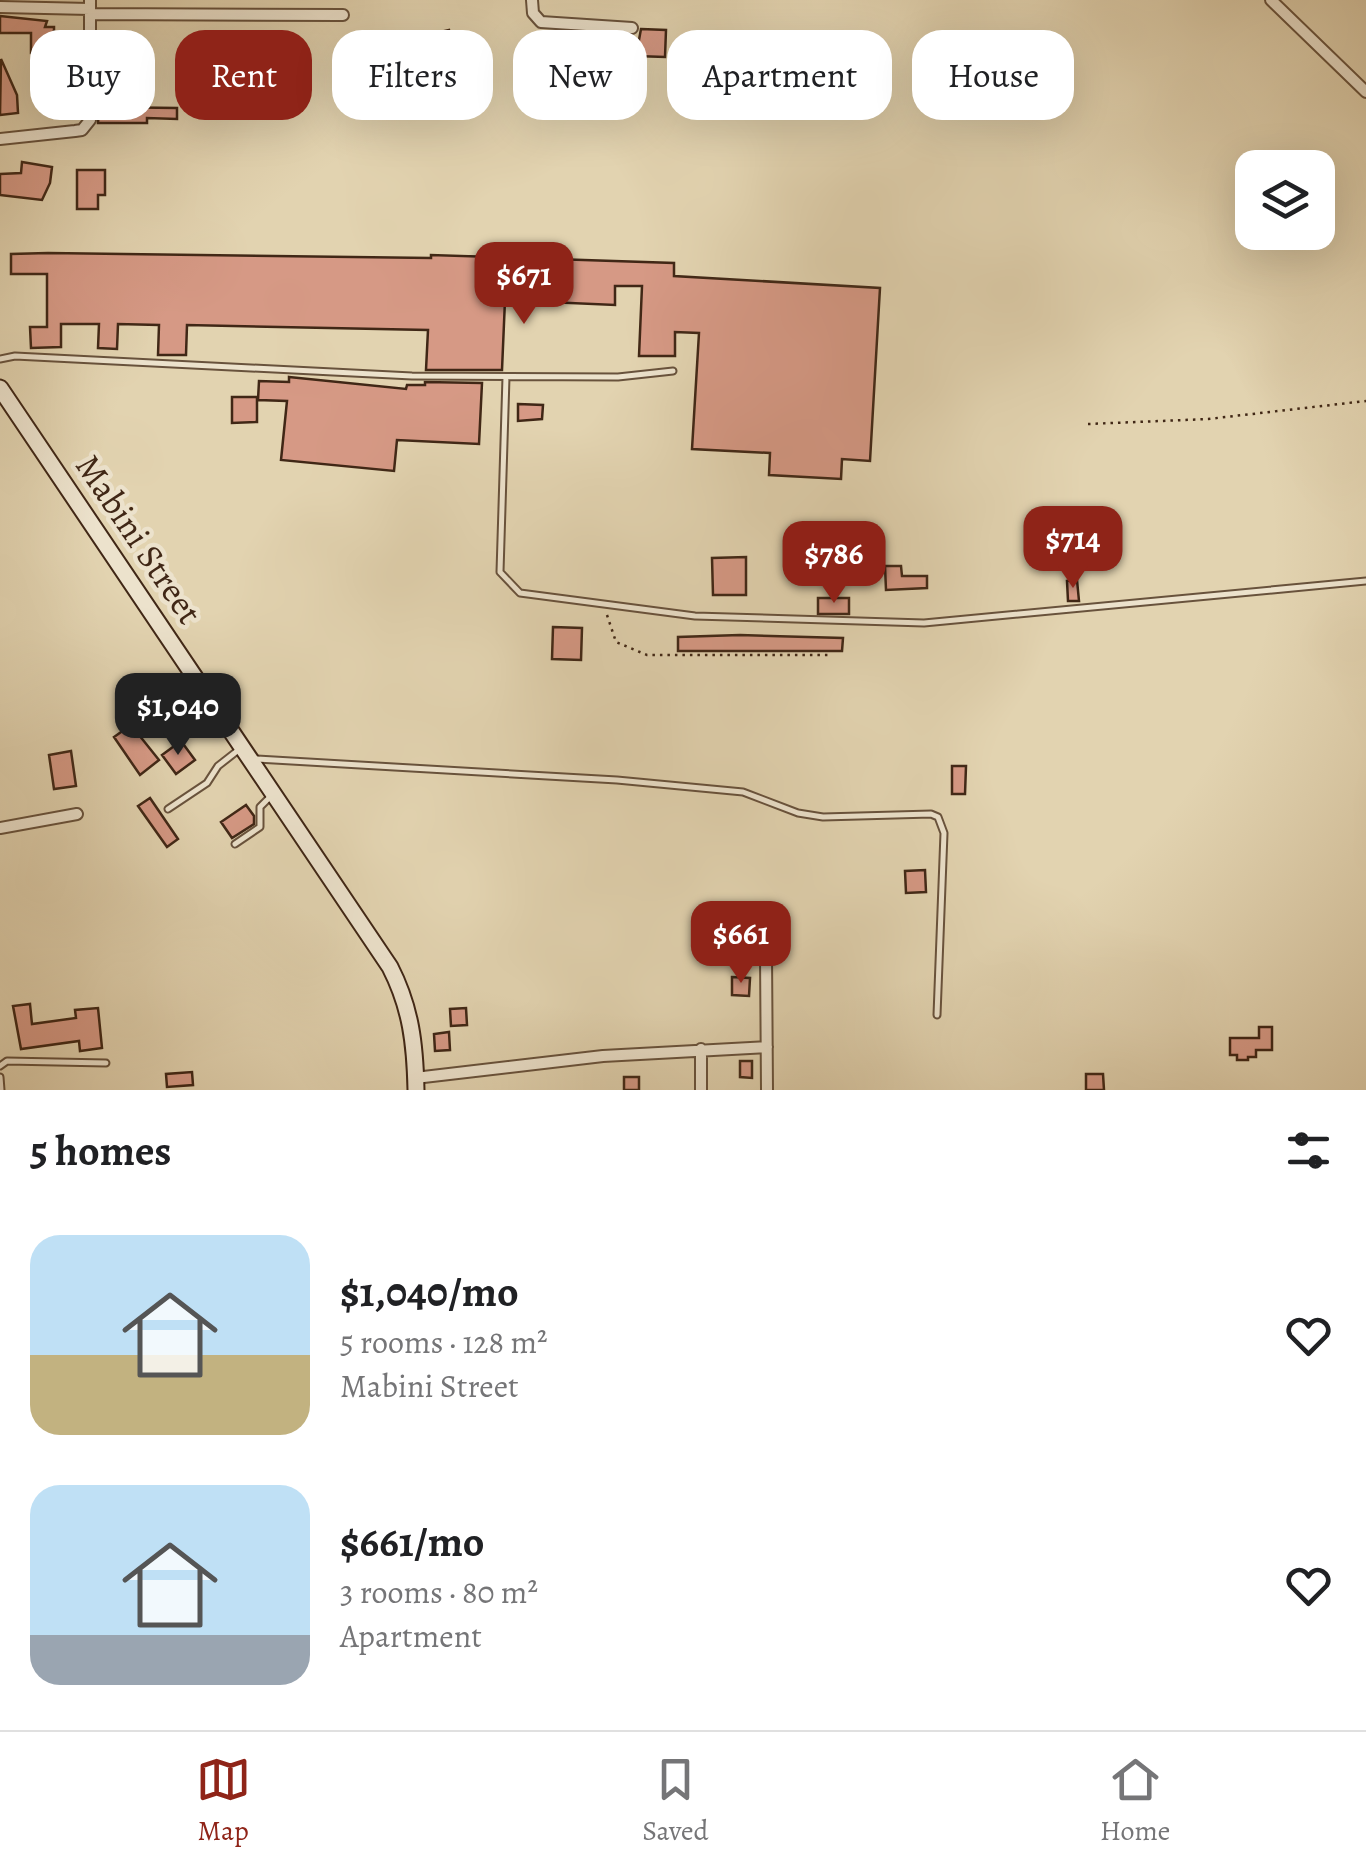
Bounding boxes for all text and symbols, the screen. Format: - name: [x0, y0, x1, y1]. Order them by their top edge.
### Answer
- chip: Buy: [30, 30, 155, 120]
- chip: Rent: [175, 30, 312, 120]
- chip: Filters: [332, 30, 493, 120]
- chip: New: [513, 30, 647, 120]
- chip: Apartment: [667, 30, 892, 120]
- chip: House: [912, 30, 1074, 120]
- map controls: [1235, 150, 1335, 250]
- button: layers: [1235, 150, 1335, 250]
- pin: $671: [465, 242, 583, 327]
- text: $671: [497, 252, 551, 296]
- street label: Mabini Street: [64, 445, 214, 633]
- pin: $714: [1014, 506, 1132, 591]
- text: $714: [1045, 516, 1101, 560]
- pin: $786: [775, 521, 893, 606]
- text: $786: [805, 531, 863, 575]
- pin: $1,040: [97, 673, 259, 758]
- text: $1,040: [137, 683, 219, 727]
- pin: $661: [682, 901, 800, 986]
- text: $661: [713, 911, 769, 955]
- text: 5 homes: [30, 1122, 171, 1179]
- icon: filters: [1281, 1123, 1336, 1178]
- text: $1,040/mo: [340, 1263, 519, 1320]
- icon: home: [110, 1275, 230, 1395]
- icon: heart: [1281, 1308, 1336, 1363]
- text: 5 rooms · 128 m²: [340, 1320, 548, 1364]
- text: Mabini Street: [340, 1364, 519, 1408]
- text: $661/mo: [340, 1513, 485, 1570]
- icon: home: [110, 1525, 230, 1645]
- icon: heart: [1281, 1558, 1336, 1613]
- text: 3 rooms · 80 m²: [340, 1570, 538, 1614]
- text: Apartment: [340, 1614, 482, 1658]
- tab: Map: [196, 1752, 251, 1850]
- tab: Saved: [642, 1752, 709, 1850]
- tab: Home: [1100, 1752, 1170, 1850]

